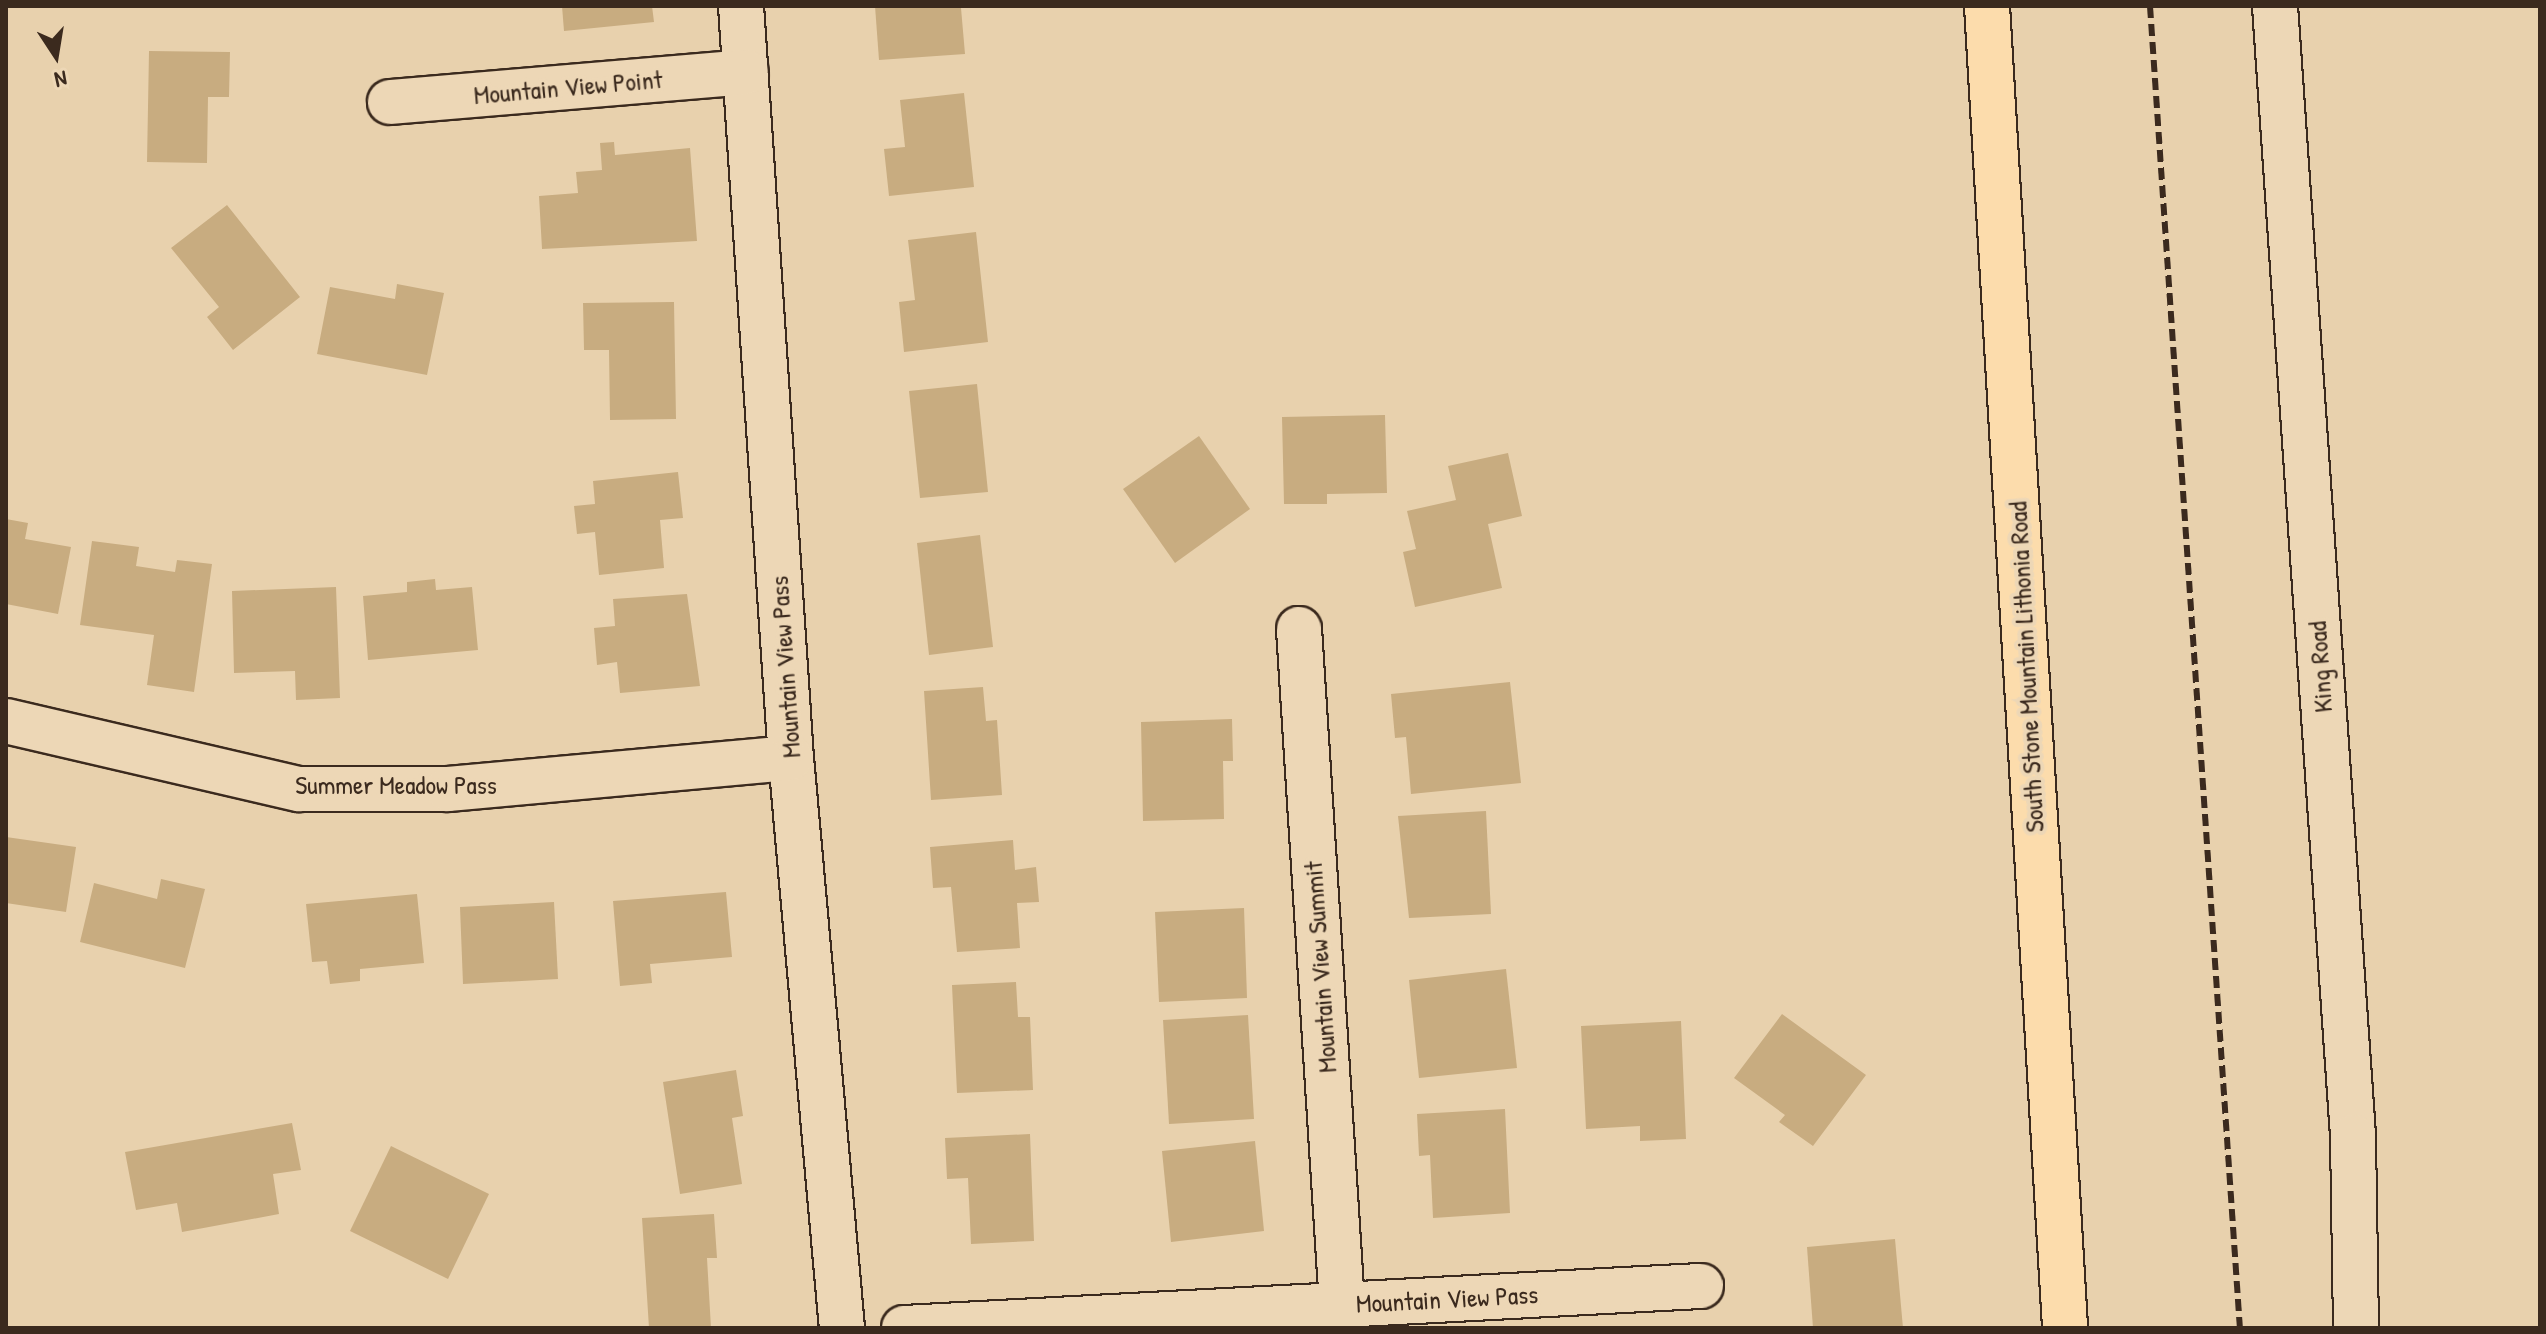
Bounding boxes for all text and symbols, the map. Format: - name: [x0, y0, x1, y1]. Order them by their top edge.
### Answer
- north arrow: [16, 16, 96, 96]
- street label: Mountain View Point: [472, 63, 664, 111]
- text: N: [52, 64, 70, 95]
- street label: South Stone Mountain Lithonia Road: [2002, 501, 2050, 833]
- street label: Mountain View Pass: [763, 575, 807, 759]
- street label: King Road: [2301, 620, 2339, 714]
- street label: Summer Meadow Pass: [295, 769, 497, 801]
- street label: Mountain View Summit: [1297, 860, 1343, 1074]
- street label: Mountain View Pass: [1355, 1279, 1539, 1319]

